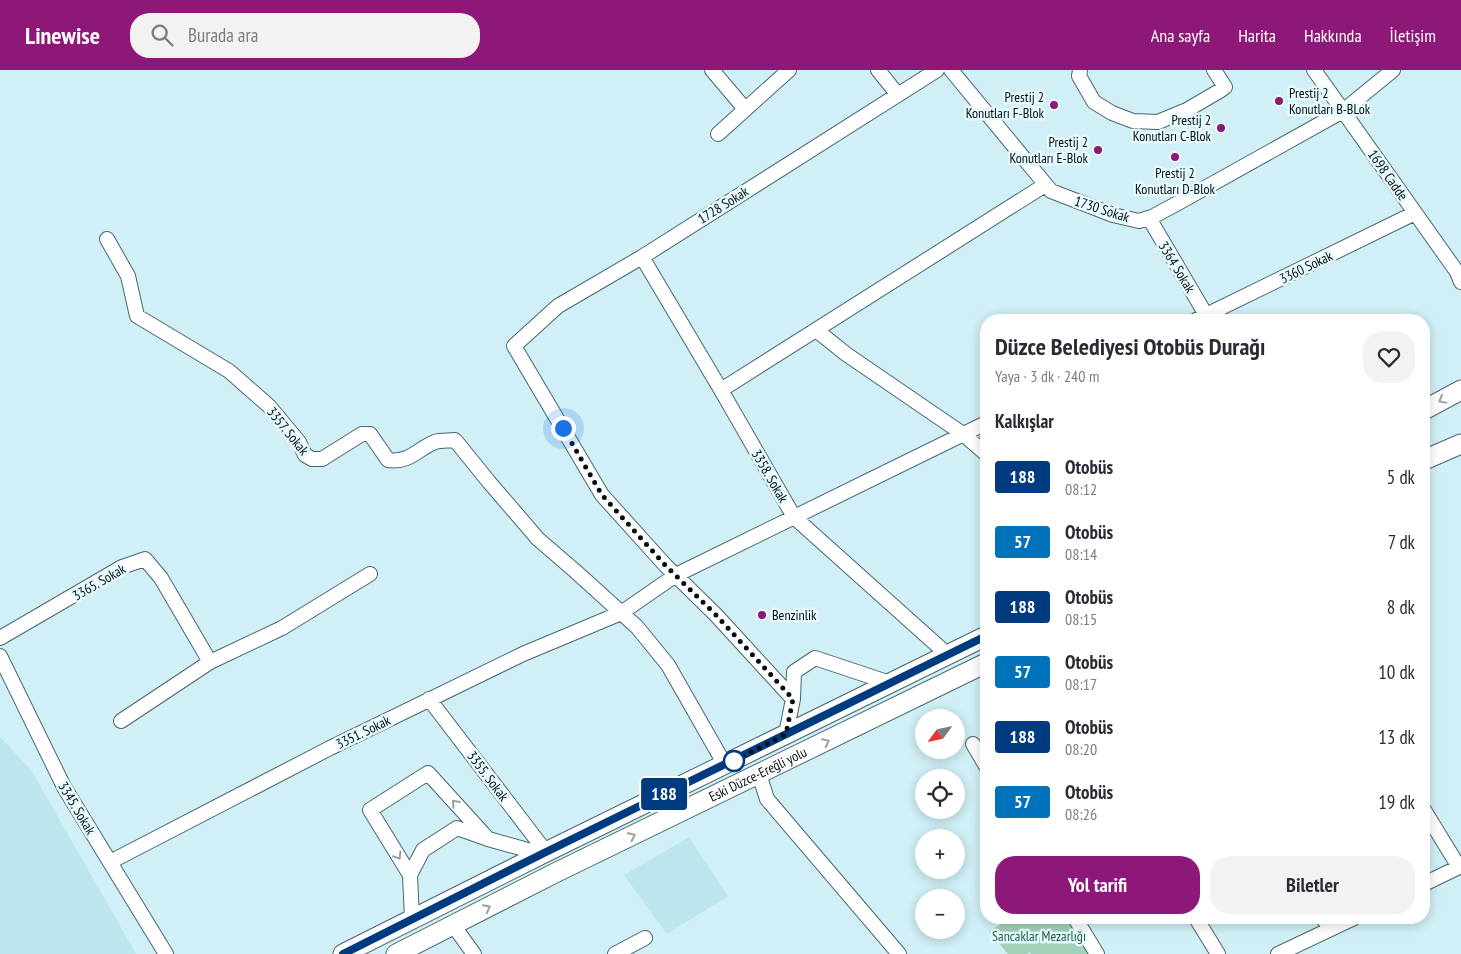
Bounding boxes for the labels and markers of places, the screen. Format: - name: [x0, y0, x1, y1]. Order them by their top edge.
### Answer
- place label: Prestij 2 Konutları B-BLok: [1289, 84, 1371, 118]
- place label: Prestij 2 Konutları F-Blok: [966, 88, 1045, 122]
- marker: Prestij 2 Konutları B-BLok: [1273, 95, 1285, 107]
- marker: Prestij 2 Konutları F-Blok: [1048, 99, 1060, 111]
- place label: Prestij 2 Konutları C-Blok: [1133, 111, 1212, 145]
- marker: Prestij 2 Konutları C-Blok: [1215, 122, 1227, 134]
- place label: Prestij 2 Konutları E-Blok: [1009, 133, 1089, 167]
- marker: Prestij 2 Konutları E-Blok: [1092, 144, 1104, 156]
- marker: Prestij 2 Konutları D-Blok: [1169, 151, 1181, 163]
- place label: Prestij 2 Konutları D-Blok: [1135, 164, 1216, 198]
- place label: Benzinlik: [772, 606, 817, 624]
- marker: Benzinlik: [756, 609, 768, 621]
- unlabelled marker: [723, 750, 745, 772]

